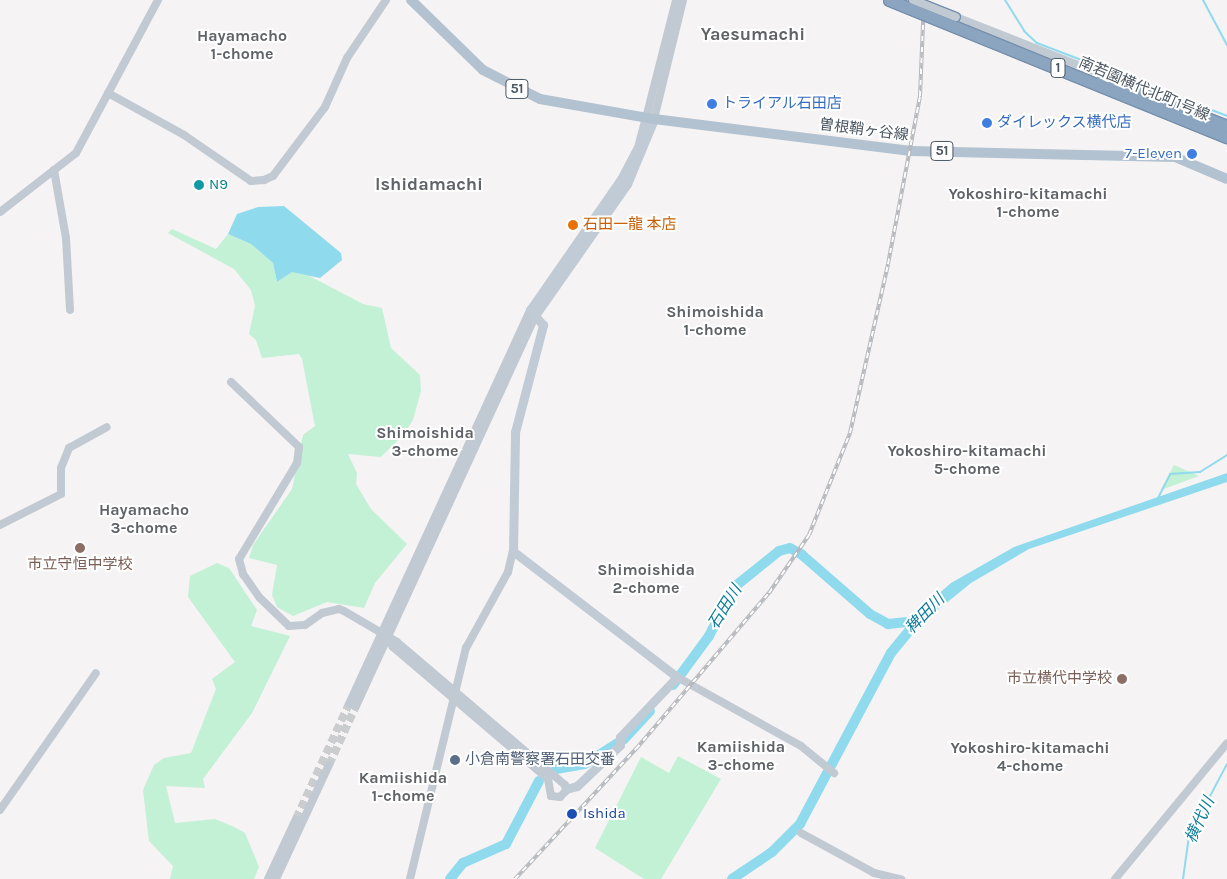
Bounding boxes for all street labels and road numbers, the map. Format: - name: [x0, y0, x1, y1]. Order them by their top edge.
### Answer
- street label: 南若園横代北町1号線: [1076, 53, 1212, 125]
- road number: 1: [1050, 56, 1066, 80]
- road number: 51: [504, 78, 530, 100]
- street label: 曽根鞘ヶ谷線: [818, 116, 910, 144]
- road number: 51: [930, 140, 954, 162]

